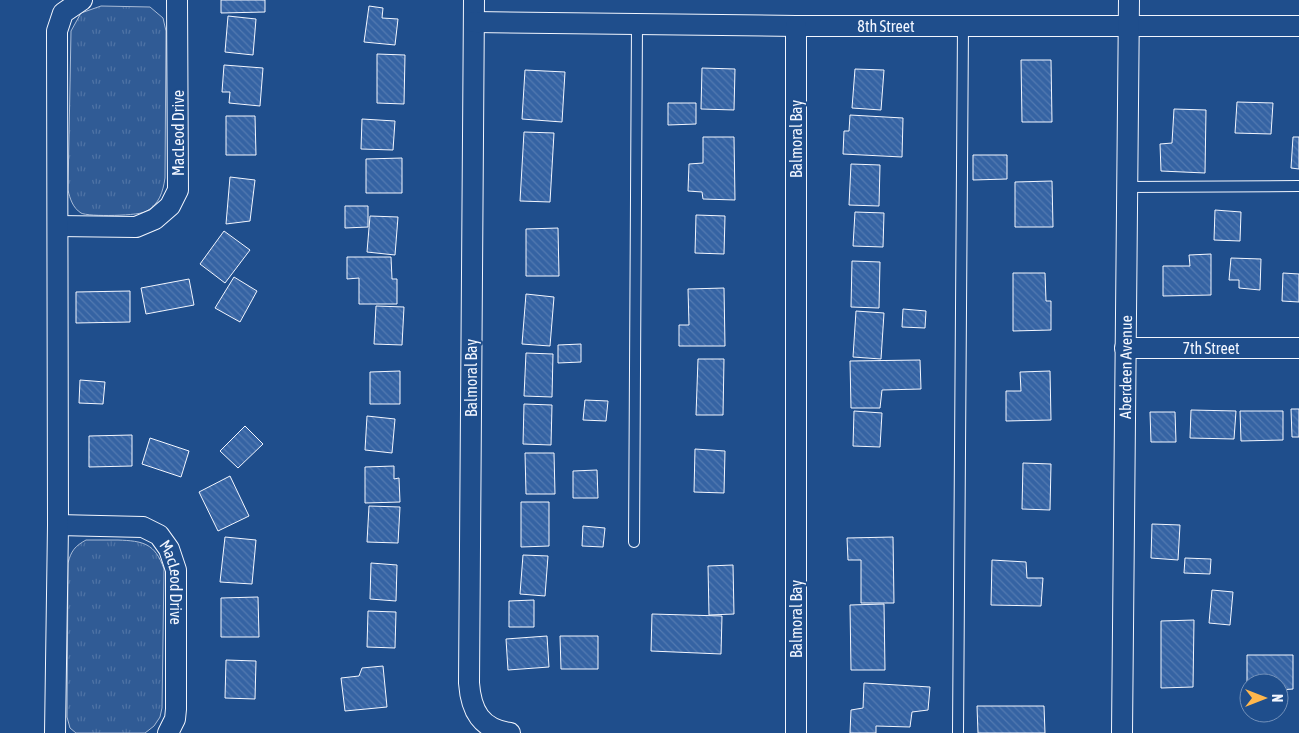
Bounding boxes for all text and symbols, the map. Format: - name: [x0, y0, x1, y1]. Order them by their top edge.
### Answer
- street label: 8th Street: [857, 17, 915, 35]
- street label: MacLeod Drive: [169, 90, 187, 176]
- street label: Balmoral Bay: [787, 100, 806, 178]
- street label: Aberdeen Avenue: [1116, 315, 1135, 419]
- street label: Balmoral Bay: [462, 339, 481, 417]
- street label: 7th Street: [1182, 339, 1240, 357]
- street label: MacLeod Drive: [156, 536, 185, 625]
- street label: Balmoral Bay: [787, 580, 806, 658]
- north arrow: [1239, 673, 1289, 723]
- text: N: [1269, 694, 1285, 702]

